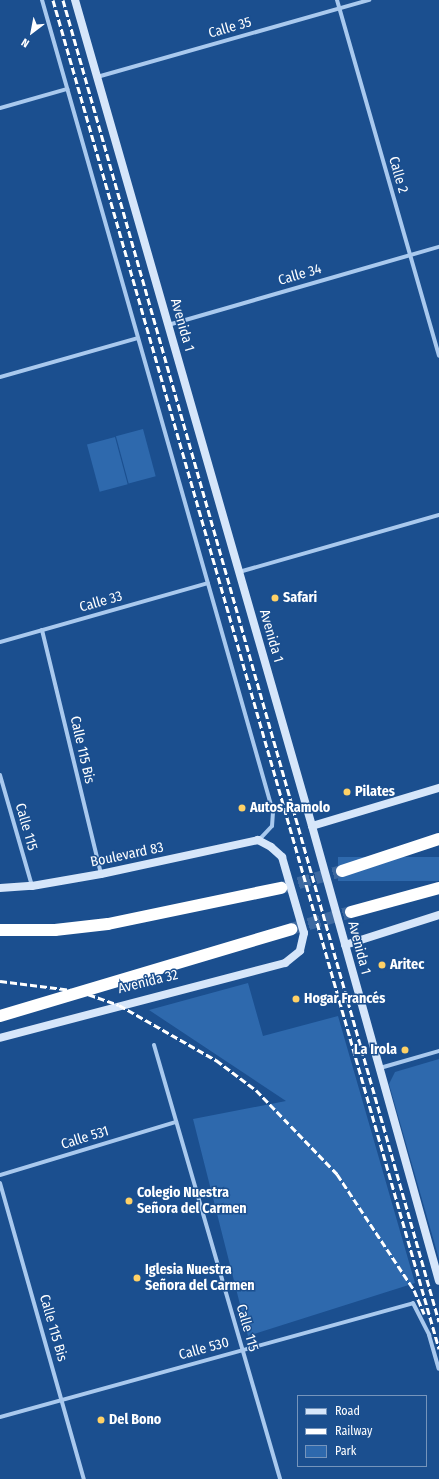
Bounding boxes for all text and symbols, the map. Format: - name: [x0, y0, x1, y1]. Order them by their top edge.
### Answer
- north arrow: [12, 12, 52, 52]
- street label: Calle 35: [207, 14, 253, 42]
- text: N: [19, 35, 32, 50]
- street label: Calle 2: [385, 155, 411, 195]
- street label: Calle 34: [276, 261, 324, 289]
- street label: Avenida 1: [166, 297, 198, 353]
- street label: Calle 33: [78, 588, 124, 616]
- place label: Safari: [283, 590, 317, 606]
- marker: Safari: [270, 593, 280, 603]
- street label: Avenida 1: [255, 608, 287, 664]
- street label: Calle 115 Bis: [66, 715, 98, 785]
- place label: Pilates: [355, 784, 395, 800]
- marker: Pilates: [342, 787, 352, 797]
- place label: Autos Ramolo: [250, 800, 330, 816]
- street label: Calle 115: [11, 801, 41, 853]
- marker: Autos Ramolo: [237, 803, 247, 813]
- street label: Boulevard 83: [89, 839, 165, 871]
- street label: Avenida 1: [344, 920, 374, 976]
- place label: Aritec: [390, 957, 424, 973]
- marker: Aritec: [377, 960, 387, 970]
- street label: Avenida 32: [116, 966, 180, 998]
- place label: Hogar Francés: [304, 991, 385, 1007]
- marker: Hogar Francés: [291, 994, 301, 1004]
- place label: La Irola: [354, 1042, 397, 1058]
- marker: La Irola: [400, 1045, 410, 1055]
- street label: Calle 531: [59, 1123, 111, 1153]
- place label: Colegio Nuestra Señora del Carmen: [137, 1185, 247, 1218]
- marker: Colegio Nuestra Señora del Carmen: [124, 1196, 134, 1206]
- place label: Iglesia Nuestra Señora del Carmen: [145, 1262, 255, 1294]
- marker: Iglesia Nuestra Señora del Carmen: [132, 1273, 142, 1283]
- street label: Calle 115 Bis: [35, 1293, 71, 1363]
- street label: Calle 115: [232, 1302, 262, 1354]
- street label: Calle 530: [177, 1334, 231, 1364]
- legend: [297, 1395, 427, 1467]
- text: Road: [335, 1404, 360, 1418]
- place label: Del Bono: [109, 1412, 161, 1428]
- marker: Del Bono: [96, 1415, 106, 1425]
- text: Railway: [335, 1424, 372, 1438]
- text: Park: [335, 1444, 356, 1458]

